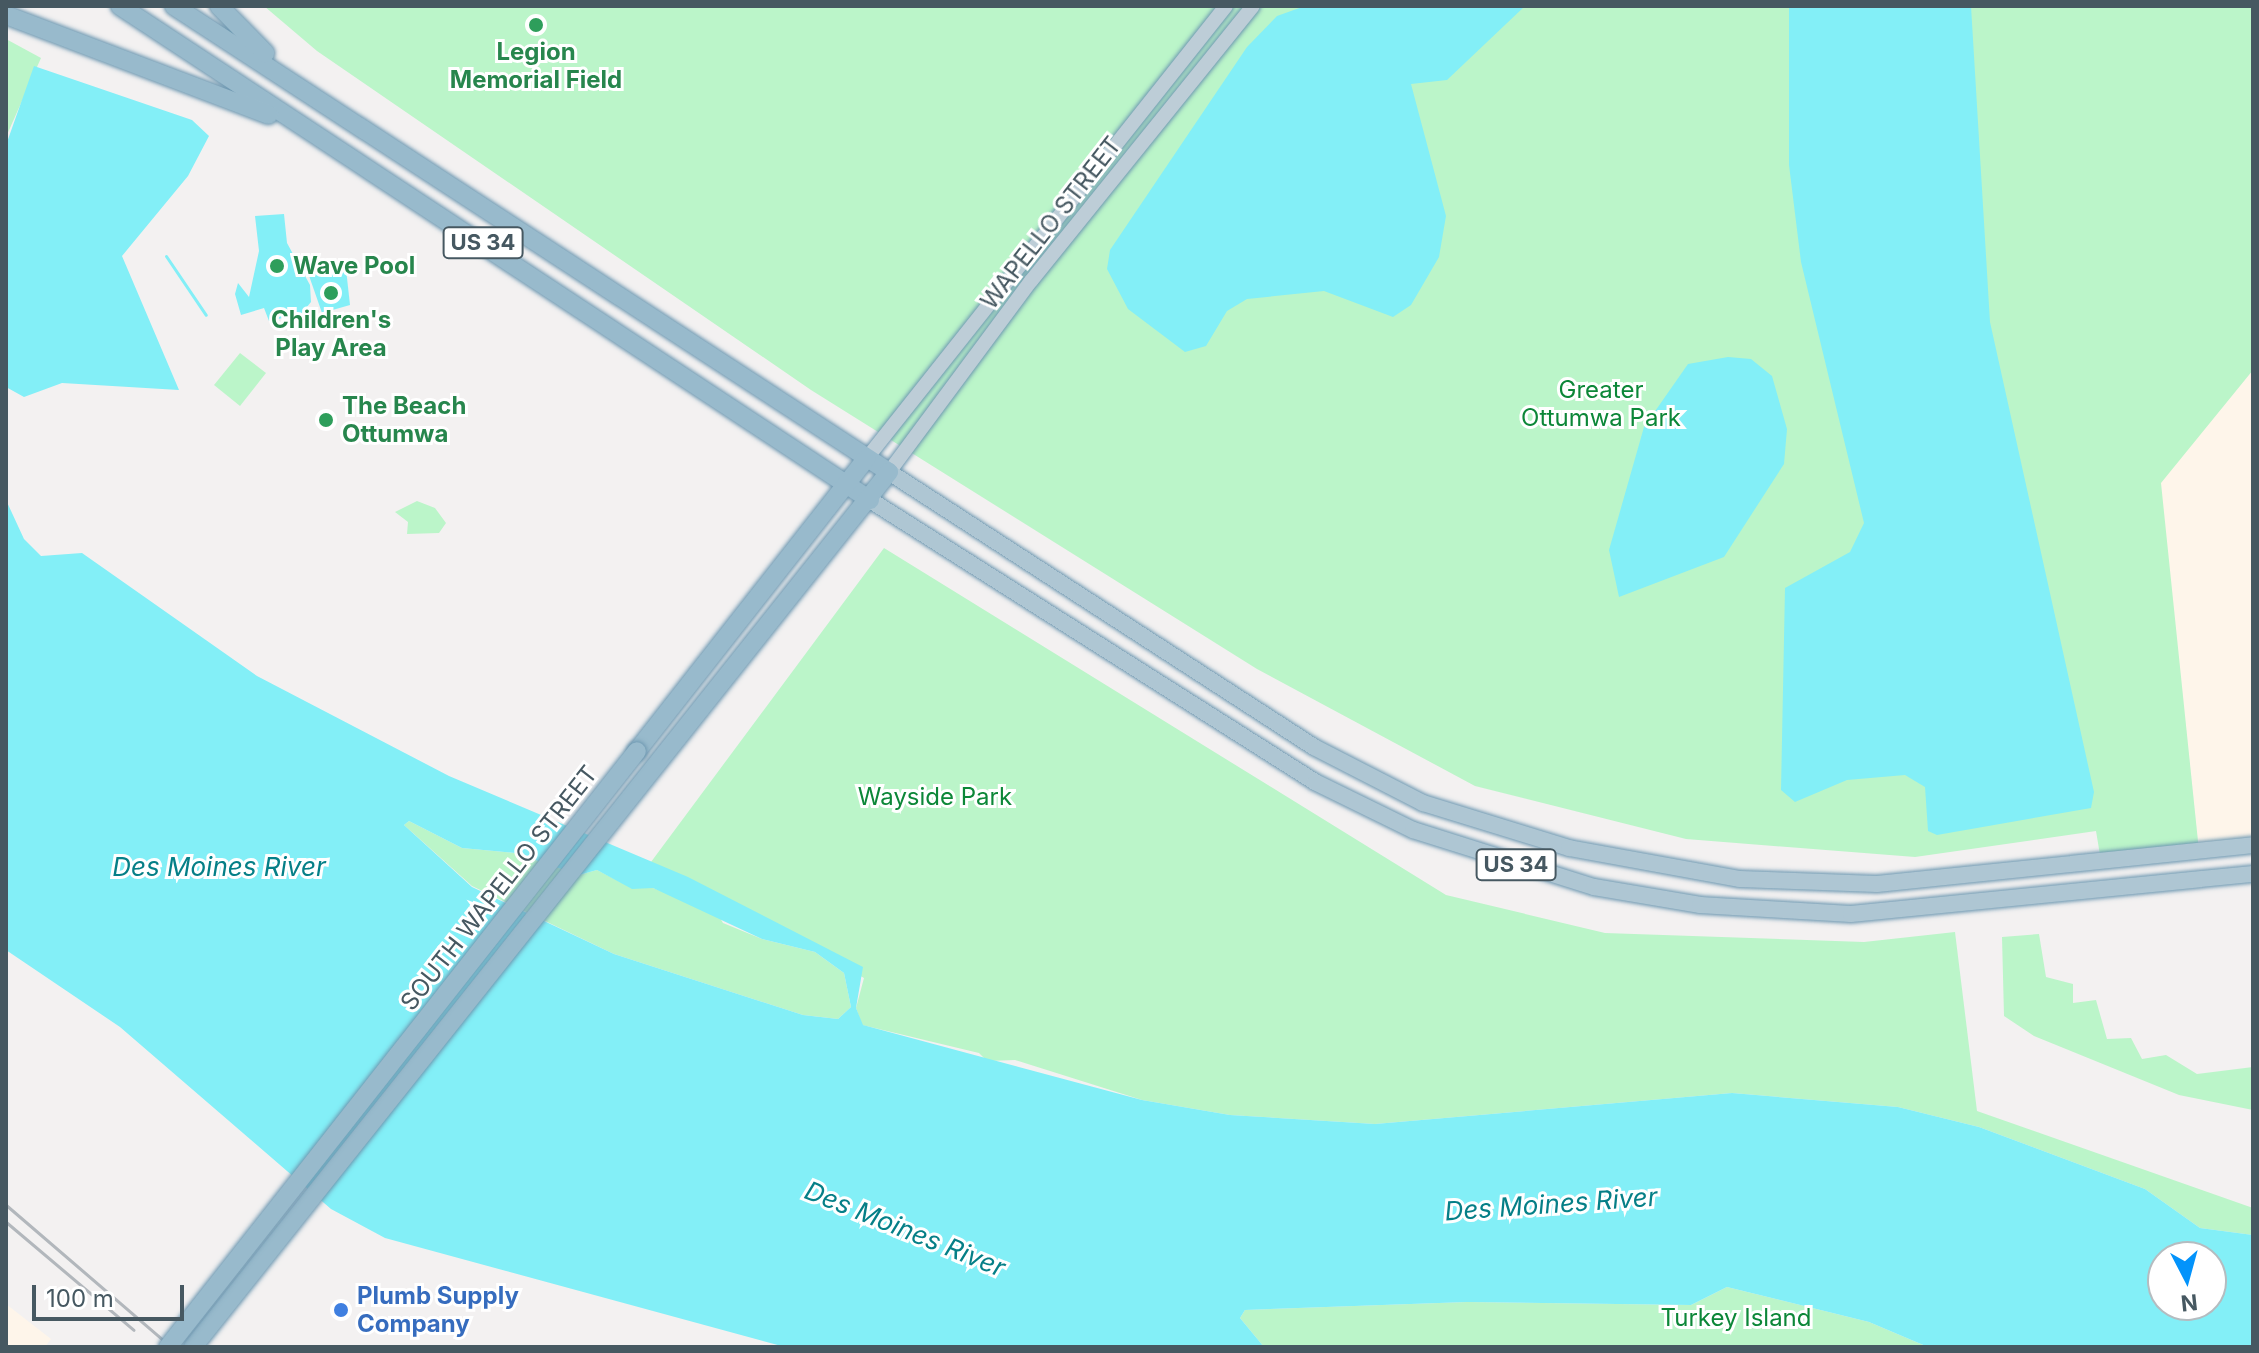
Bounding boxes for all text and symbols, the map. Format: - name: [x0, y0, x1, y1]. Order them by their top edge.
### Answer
- marker: Legion Memorial Field: [527, 16, 545, 34]
- place label: Legion Memorial Field: [450, 38, 622, 94]
- street label: WAPELLO STREET: [975, 131, 1127, 315]
- road number: US 34: [441, 225, 525, 261]
- place label: Wave Pool: [293, 252, 415, 280]
- marker: Wave Pool: [268, 257, 286, 275]
- marker: Children's Play Area: [322, 284, 340, 302]
- place label: Children's Play Area: [271, 306, 391, 362]
- park label: Greater Ottumwa Park: [1521, 376, 1681, 432]
- place label: The Beach Ottumwa: [342, 392, 466, 448]
- marker: The Beach Ottumwa: [317, 411, 335, 429]
- street label: SOUTH WAPELLO STREET: [395, 760, 603, 1016]
- park label: Wayside Park: [858, 783, 1012, 811]
- road number: US 34: [1474, 847, 1558, 883]
- water label: Des Moines River: [112, 851, 326, 883]
- water label: Des Moines River: [800, 1175, 1010, 1283]
- water label: Des Moines River: [1443, 1181, 1659, 1227]
- north arrow: [2147, 1241, 2227, 1321]
- scale bar: [36, 1269, 188, 1319]
- place label: Plumb Supply Company: [357, 1282, 519, 1338]
- text: 100 m: [46, 1284, 114, 1313]
- text: N: [2180, 1289, 2199, 1317]
- marker: Plumb Supply Company: [332, 1301, 350, 1319]
- park label: Turkey Island: [1661, 1304, 1811, 1332]

